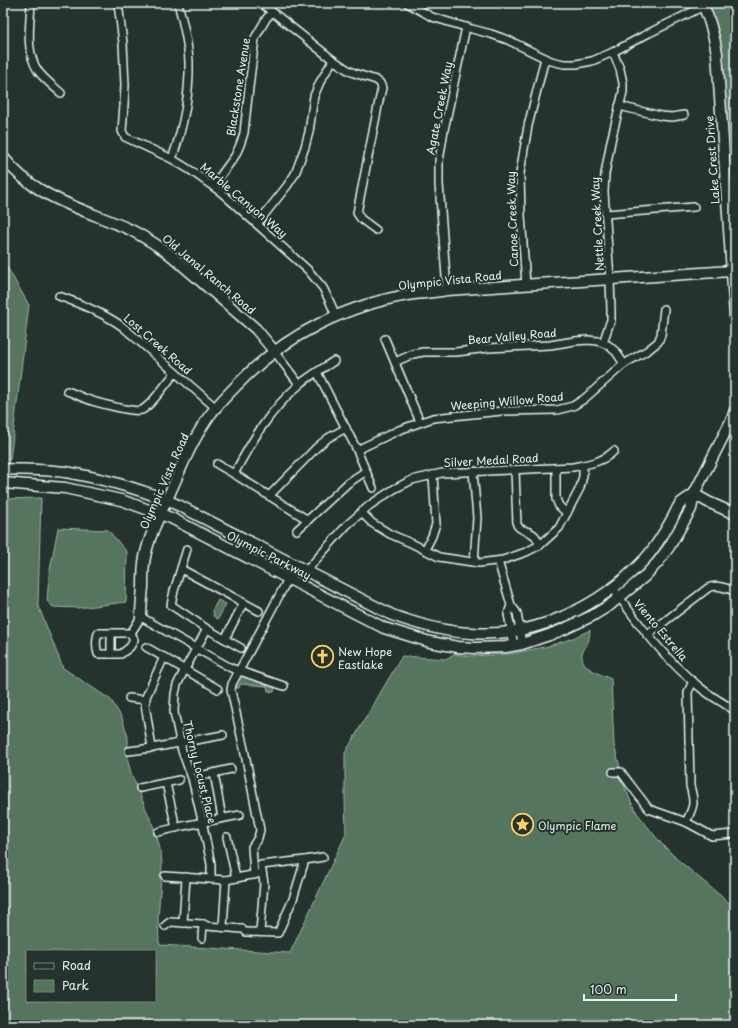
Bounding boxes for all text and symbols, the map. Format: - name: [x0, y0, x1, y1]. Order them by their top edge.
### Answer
- street label: Blackstone Avenue: [222, 37, 254, 137]
- street label: Agate Creek Way: [422, 60, 456, 156]
- street label: Lake Crest Drive: [700, 115, 724, 205]
- street label: Marble Canyon Way: [197, 158, 291, 242]
- street label: Canoe Creek Way: [502, 171, 522, 267]
- street label: Nettle Creek Way: [586, 176, 608, 272]
- street label: Old Janal Ranch Road: [159, 230, 259, 318]
- street label: Olympic Vista Road: [397, 266, 503, 294]
- street label: Lost Creek Road: [120, 309, 196, 379]
- street label: Bear Valley Road: [467, 324, 557, 348]
- street label: Weeping Willow Road: [450, 388, 564, 414]
- street label: Olympic Vista Road: [135, 430, 193, 532]
- street label: Silver Medal Road: [443, 449, 539, 471]
- street label: Olympic Parkway: [224, 526, 314, 584]
- street label: Viento Estrella: [630, 595, 692, 665]
- place label: New Hope Eastlake: [338, 643, 392, 673]
- church icon: New Hope Eastlake: [310, 644, 336, 670]
- street label: Thorny Locust Place: [179, 719, 221, 826]
- place icon: Olympic Flame: [510, 812, 536, 838]
- place label: Olympic Flame: [538, 817, 617, 834]
- legend: [26, 950, 156, 1002]
- text: Road: [62, 956, 91, 974]
- text: Park: [62, 976, 89, 994]
- scale bar: [584, 976, 676, 1002]
- text: 100 m: [590, 980, 627, 998]

